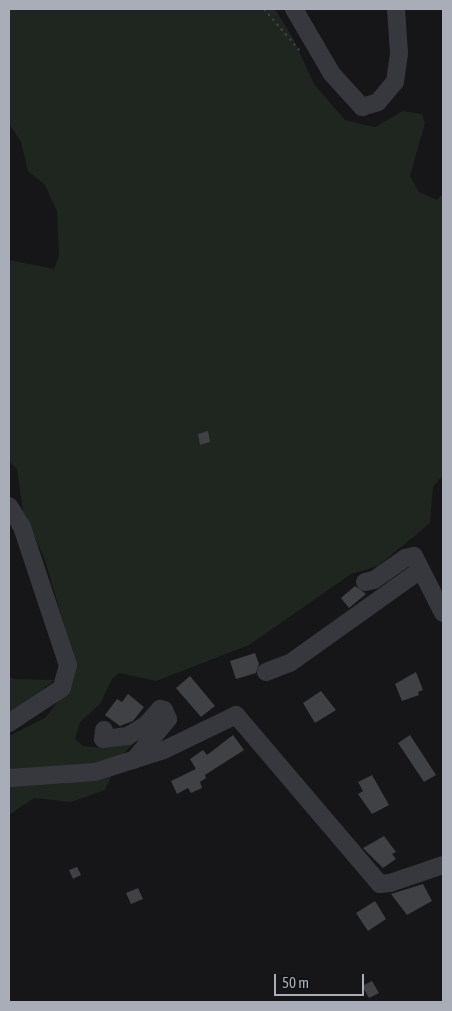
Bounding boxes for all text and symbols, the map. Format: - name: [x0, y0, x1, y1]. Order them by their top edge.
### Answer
- scale bar: [277, 964, 367, 996]
- text: 50 m: [282, 974, 309, 991]

